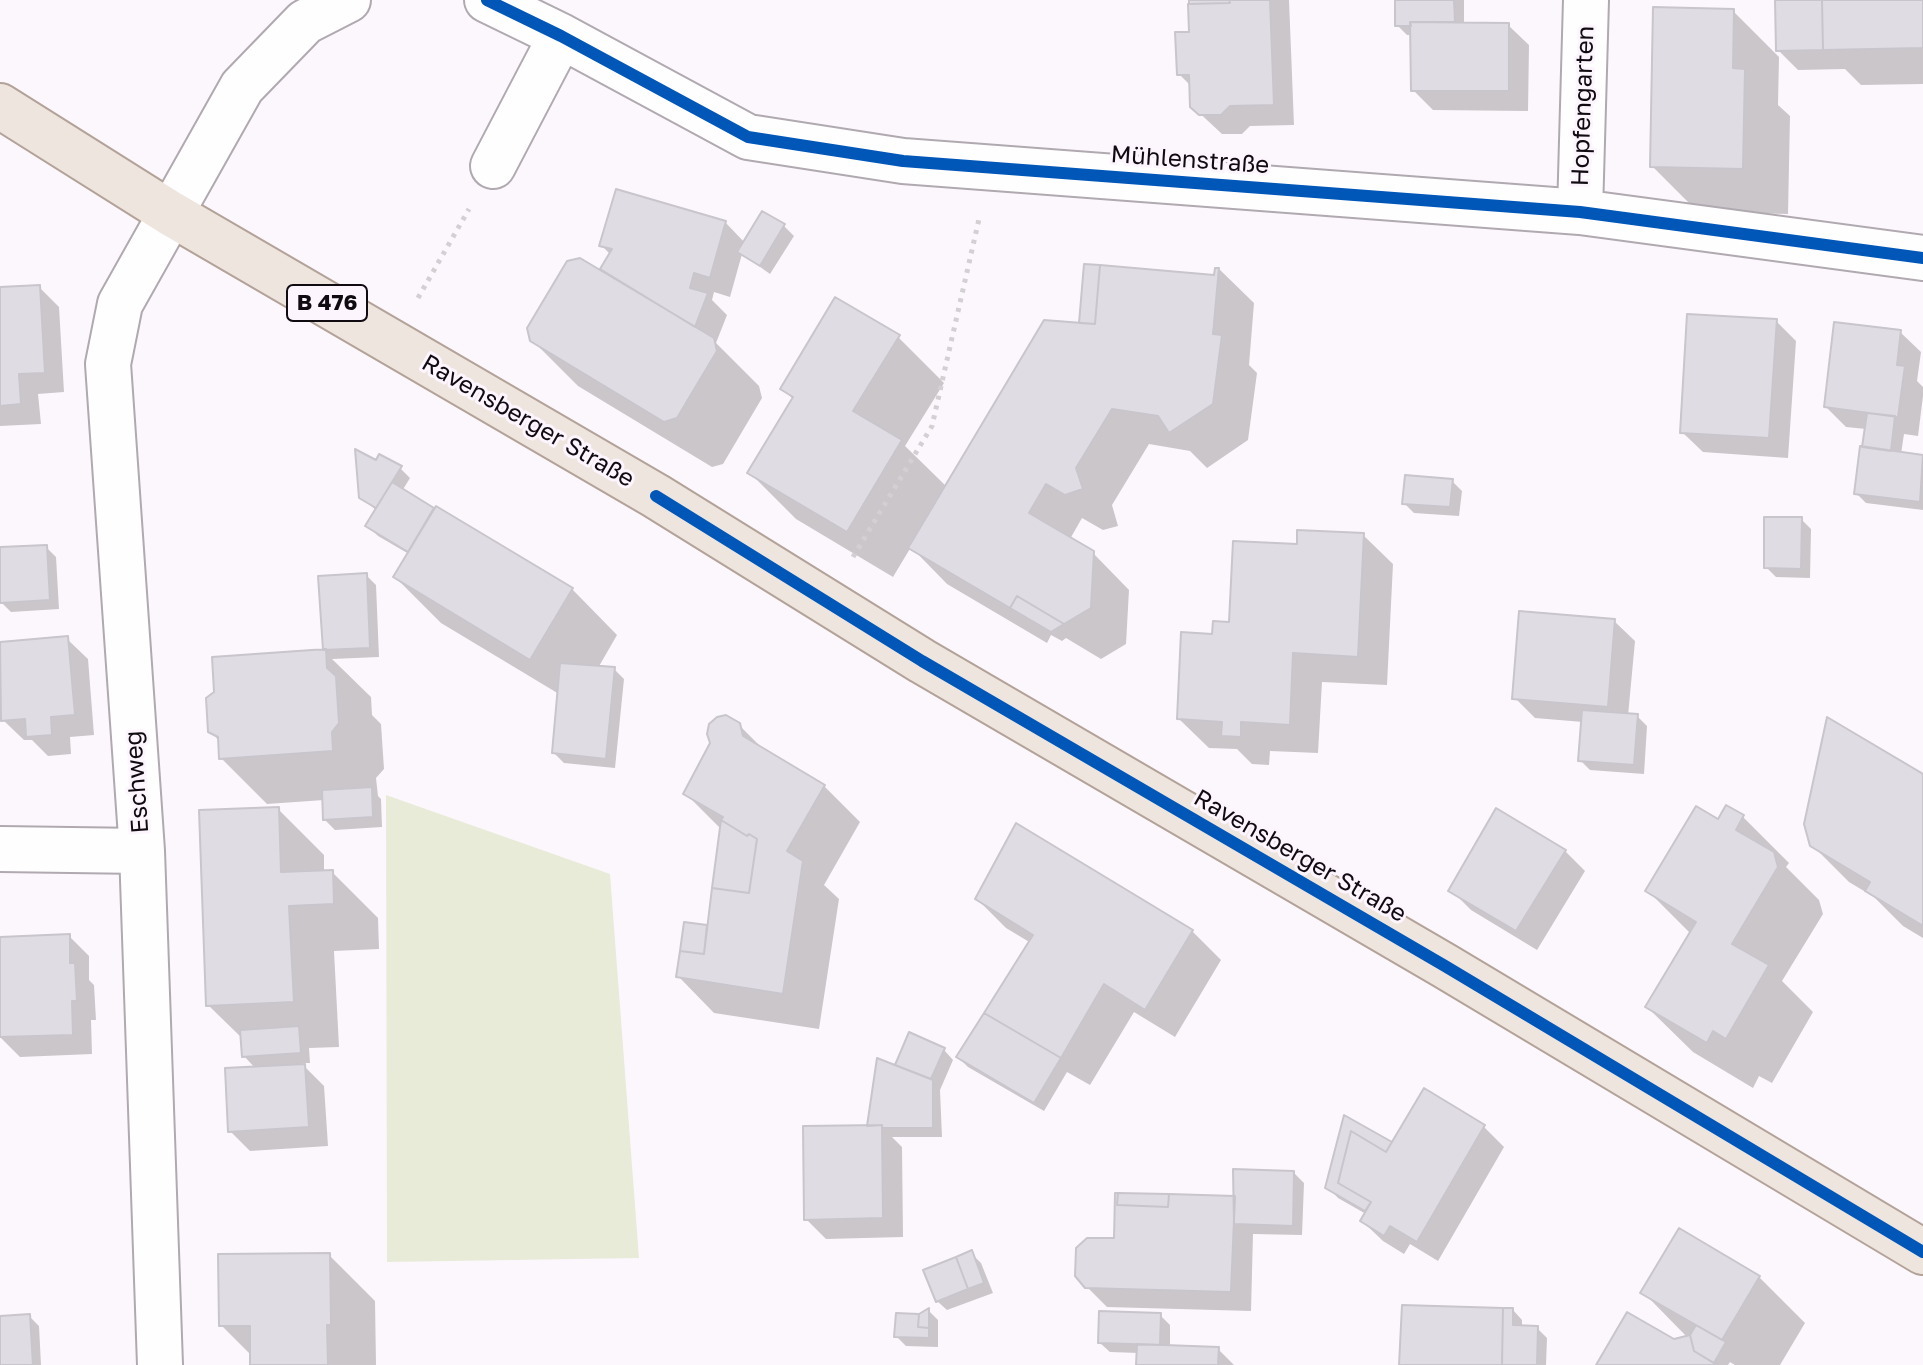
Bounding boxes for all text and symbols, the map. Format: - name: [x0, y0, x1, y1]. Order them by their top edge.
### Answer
- street label: Hopfengarten: [1566, 25, 1600, 187]
- street label: Mühlenstraße: [1110, 140, 1270, 180]
- road number: B 476: [287, 285, 367, 321]
- street label: Ravensberger Straße: [417, 348, 639, 494]
- street label: Eschweg: [119, 730, 155, 834]
- street label: Ravensberger Straße: [1189, 783, 1411, 929]

